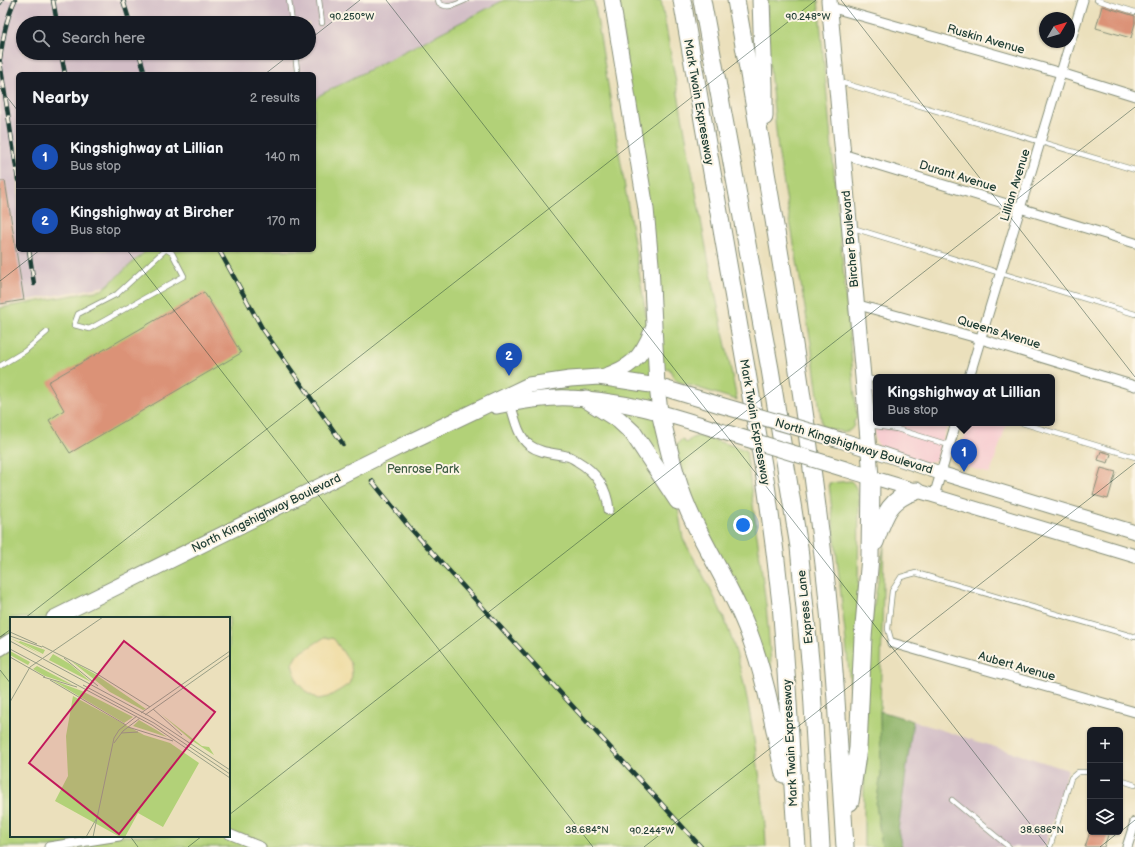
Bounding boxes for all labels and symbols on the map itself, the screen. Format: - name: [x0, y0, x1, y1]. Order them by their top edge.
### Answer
- text: 90.250°W: [330, 11, 374, 23]
- text: 90.248°W: [785, 11, 831, 23]
- north arrow: [1039, 12, 1075, 48]
- street label: Ruskin Avenue: [945, 21, 1026, 58]
- street label: Mark Twain Expressway: [680, 38, 717, 167]
- street label: Lillian Avenue: [997, 147, 1034, 223]
- street label: Durant Avenue: [917, 158, 998, 195]
- street label: Bircher Boulevard: [839, 190, 862, 288]
- street label: Queens Avenue: [955, 313, 1042, 352]
- pin: 2: [496, 343, 522, 376]
- street label: Mark Twain Expressway: [736, 358, 773, 487]
- street label: North Kingshighway Boulevard: [773, 415, 935, 478]
- pin: 1: [951, 439, 977, 472]
- park label: Penrose Park: [387, 462, 459, 477]
- street label: North Kingshighway Boulevard: [189, 471, 343, 556]
- your location: [733, 515, 753, 535]
- street label: Express Lane: [794, 569, 817, 645]
- inset map: [10, 617, 230, 837]
- street label: Aubert Avenue: [977, 648, 1057, 685]
- street label: Mark Twain Expressway: [780, 678, 801, 807]
- text: 38.684°N: [565, 824, 609, 836]
- text: 38.686°N: [1020, 824, 1064, 836]
- text: 90.244°W: [630, 825, 674, 837]

